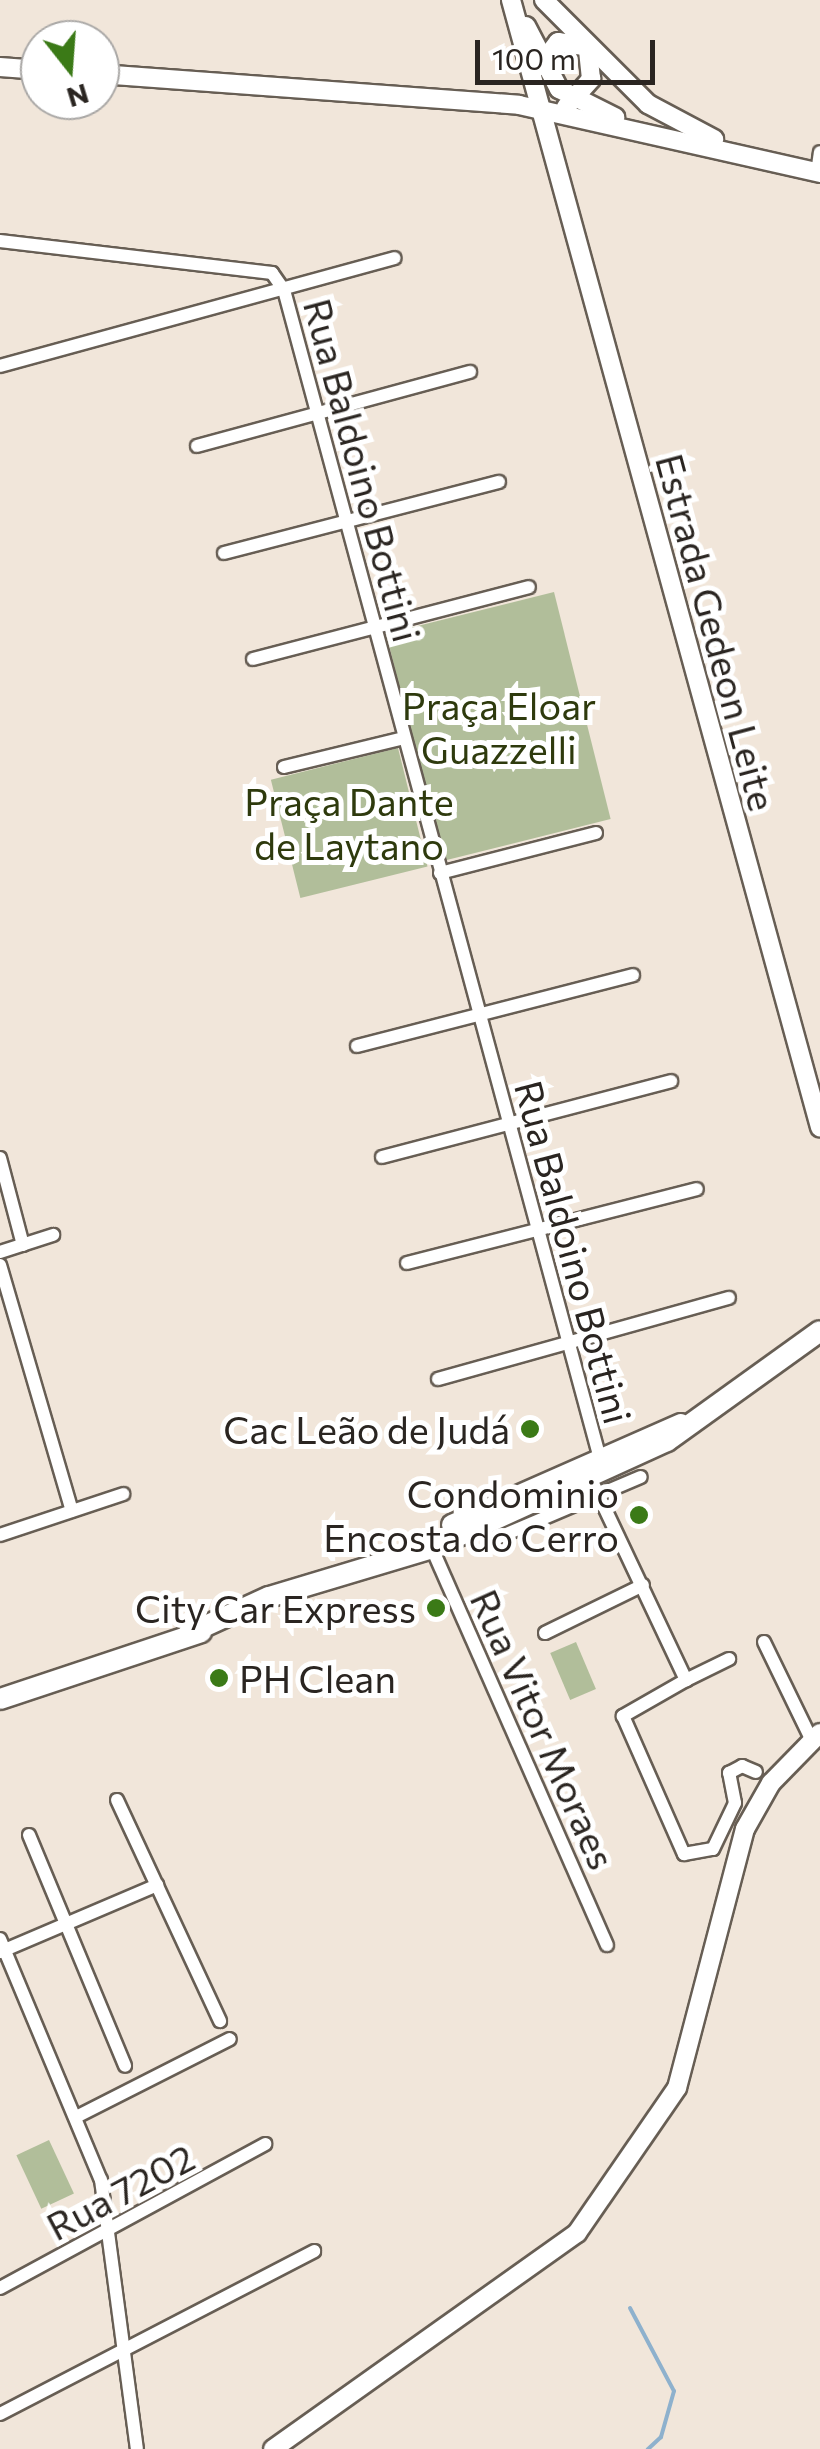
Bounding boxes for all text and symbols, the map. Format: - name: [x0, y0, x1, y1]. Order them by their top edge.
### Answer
- north arrow: [20, 20, 120, 120]
- scale bar: [480, 20, 660, 82]
- text: 100 m: [492, 39, 576, 76]
- text: N: [63, 77, 93, 116]
- street label: Rua Baldoino Bottini: [295, 293, 431, 647]
- street label: Estrada Gedeon Leite: [647, 449, 787, 815]
- park label: Praça Eloar Guazzelli: [402, 682, 596, 772]
- park label: Praça Dante de Laytano: [244, 778, 454, 868]
- street label: Rua Baldoino Bottini: [506, 1075, 642, 1429]
- place label: Cac Leão de Judá: [223, 1406, 510, 1452]
- marker: Cac Leão de Judá: [519, 1418, 541, 1440]
- place label: Condominio Encosta do Cerro: [323, 1470, 619, 1560]
- marker: Condominio Encosta do Cerro: [628, 1504, 650, 1526]
- street label: Rua Vitor Moraes: [462, 1582, 626, 1876]
- place label: City Car Express: [135, 1585, 416, 1631]
- marker: City Car Express: [425, 1597, 447, 1619]
- place label: PH Clean: [239, 1655, 396, 1701]
- marker: PH Clean: [208, 1667, 230, 1689]
- street label: Rua 7202: [38, 2133, 202, 2249]

